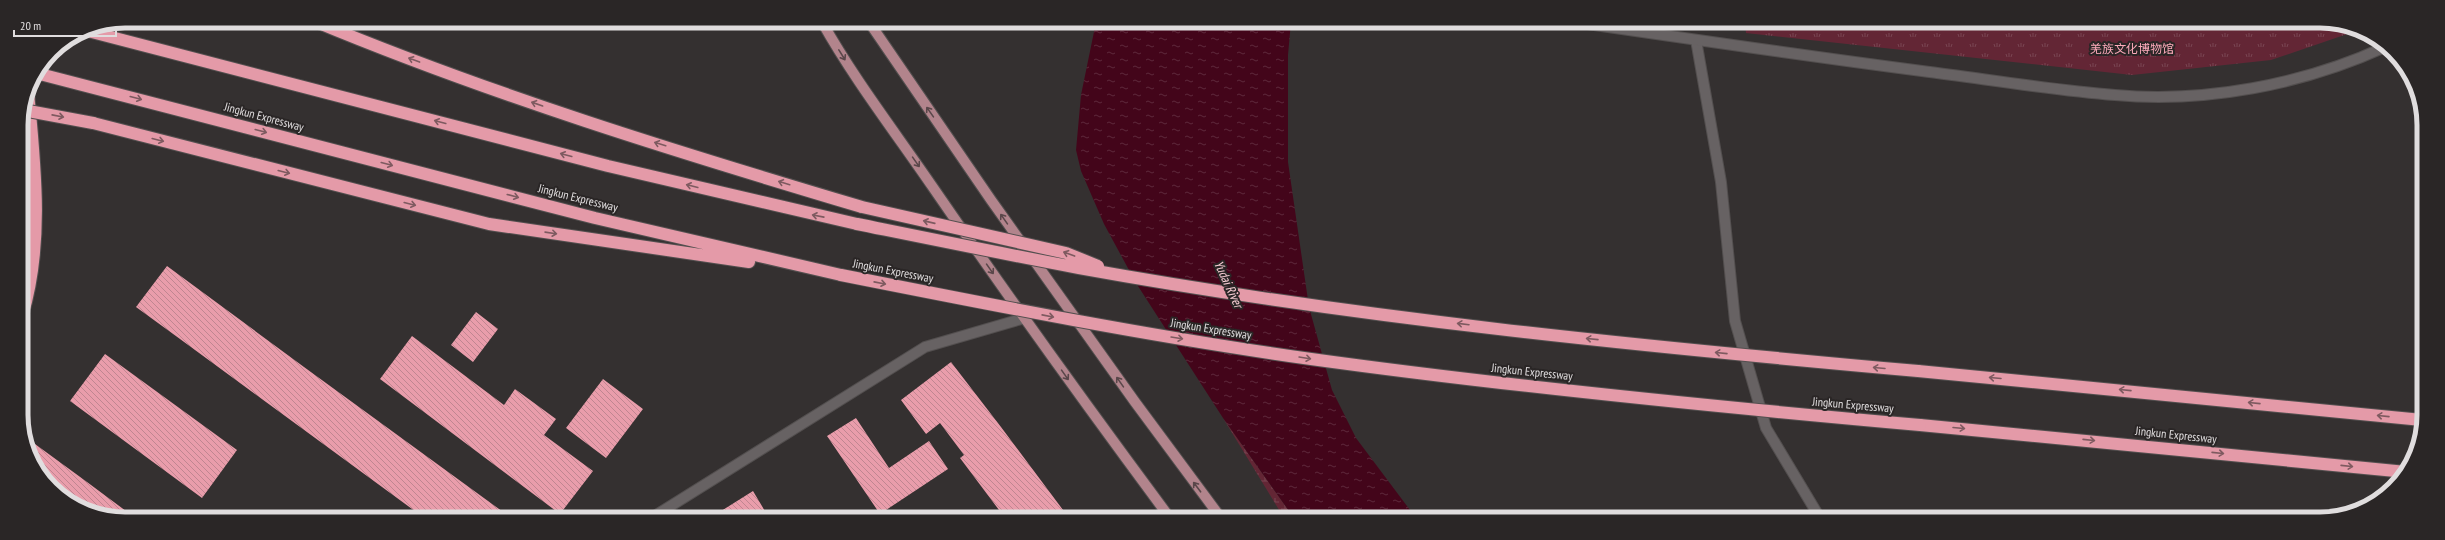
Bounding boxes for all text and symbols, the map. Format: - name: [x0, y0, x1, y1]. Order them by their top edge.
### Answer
- scale bar: [14, 12, 116, 38]
- text: 20 m: [20, 18, 41, 33]
- park label: 羌族文化博物馆: [2090, 41, 2174, 56]
- one-way arrow: [839, 49, 847, 61]
- one-way arrow: [409, 56, 421, 64]
- one-way arrow: [129, 95, 142, 102]
- street label: Jingkun Expressway: [222, 98, 306, 134]
- one-way arrow: [531, 100, 543, 108]
- one-way arrow: [926, 107, 934, 118]
- one-way arrow: [52, 113, 65, 121]
- one-way arrow: [434, 118, 447, 126]
- one-way arrow: [255, 128, 268, 135]
- one-way arrow: [152, 136, 165, 144]
- one-way arrow: [654, 140, 667, 147]
- one-way arrow: [560, 151, 573, 158]
- one-way arrow: [912, 157, 920, 168]
- one-way arrow: [380, 160, 393, 168]
- one-way arrow: [278, 168, 291, 176]
- one-way arrow: [778, 179, 791, 186]
- street label: Jingkun Expressway: [536, 180, 620, 215]
- one-way arrow: [686, 182, 699, 190]
- one-way arrow: [506, 193, 519, 200]
- one-way arrow: [404, 200, 417, 208]
- one-way arrow: [812, 212, 825, 220]
- one-way arrow: [1000, 214, 1009, 225]
- one-way arrow: [922, 217, 935, 225]
- one-way arrow: [544, 229, 557, 237]
- one-way arrow: [1063, 250, 1075, 258]
- street label: Jingkun Expressway: [851, 255, 935, 286]
- water label: Yudai River: [1210, 258, 1248, 313]
- one-way arrow: [986, 263, 994, 274]
- one-way arrow: [873, 279, 886, 287]
- one-way arrow: [1041, 313, 1054, 321]
- street label: Jingkun Expressway: [1169, 315, 1253, 342]
- one-way arrow: [1457, 320, 1470, 328]
- one-way arrow: [1170, 334, 1183, 342]
- one-way arrow: [1586, 335, 1599, 342]
- one-way arrow: [1715, 349, 1728, 357]
- one-way arrow: [1298, 354, 1311, 362]
- street label: Jingkun Expressway: [1490, 360, 1574, 383]
- one-way arrow: [1873, 364, 1886, 371]
- one-way arrow: [1061, 369, 1069, 380]
- one-way arrow: [1989, 374, 2002, 382]
- one-way arrow: [1116, 377, 1124, 388]
- one-way arrow: [2119, 386, 2132, 394]
- street label: Jingkun Expressway: [1811, 393, 1895, 416]
- one-way arrow: [2248, 399, 2261, 407]
- one-way arrow: [2377, 412, 2390, 420]
- street label: Jingkun Expressway: [2134, 423, 2218, 446]
- one-way arrow: [1952, 425, 1965, 432]
- one-way arrow: [2082, 437, 2095, 444]
- one-way arrow: [2211, 450, 2224, 457]
- one-way arrow: [2340, 463, 2353, 470]
- one-way arrow: [1193, 481, 1202, 492]

